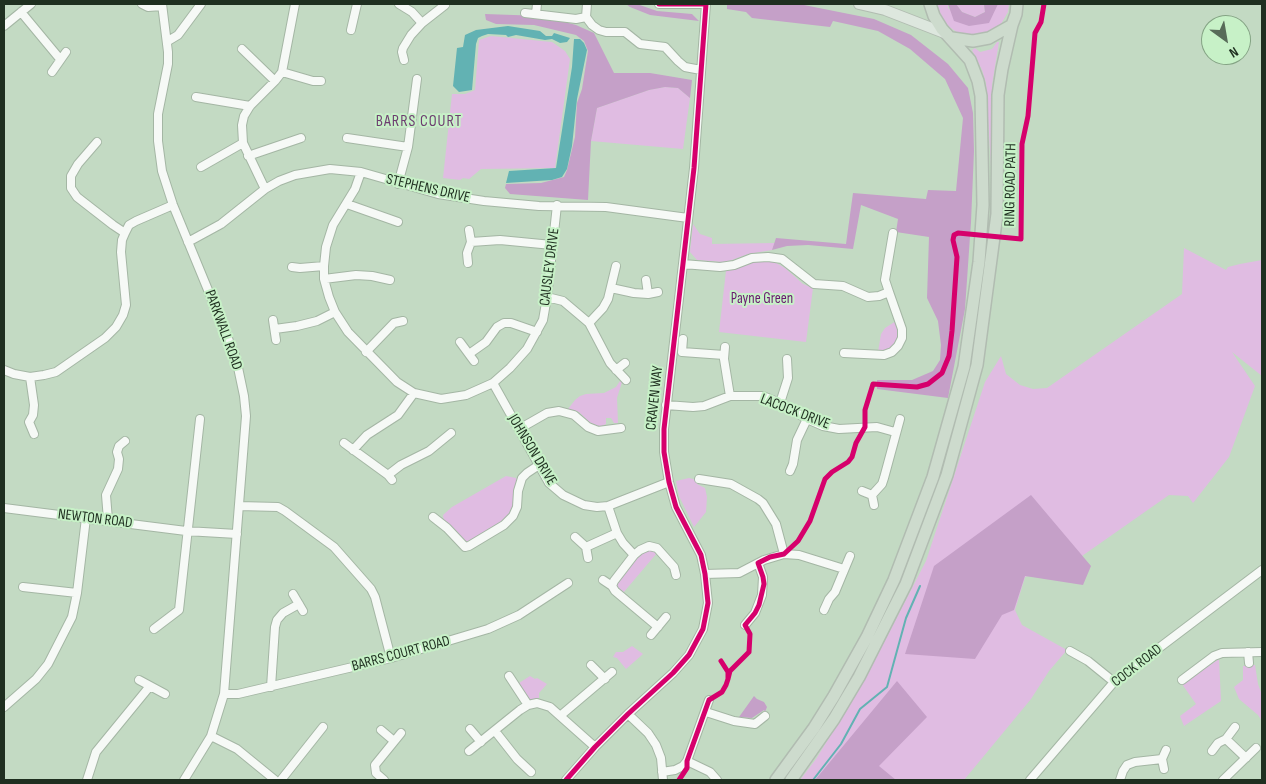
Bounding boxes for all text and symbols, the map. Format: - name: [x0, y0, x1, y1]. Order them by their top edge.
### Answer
- north arrow: [1201, 15, 1251, 65]
- text: N: [1226, 43, 1241, 61]
- district label: BARRS COURT: [374, 112, 464, 132]
- street label: RING ROAD PATH: [1001, 143, 1021, 227]
- street label: STEPHENS DRIVE: [384, 171, 472, 207]
- street label: CAUSLEY DRIVE: [536, 227, 564, 307]
- street label: PARKWALL ROAD: [200, 288, 246, 372]
- park label: Payne Green: [731, 290, 793, 308]
- street label: CRAVEN WAY: [643, 365, 667, 431]
- street label: LACOCK DRIVE: [758, 390, 832, 434]
- street label: JOHNSON DRIVE: [504, 411, 560, 489]
- street label: NEWTON ROAD: [57, 506, 133, 532]
- street label: BARRS COURT ROAD: [350, 632, 452, 676]
- street label: COCK ROAD: [1108, 641, 1166, 691]

